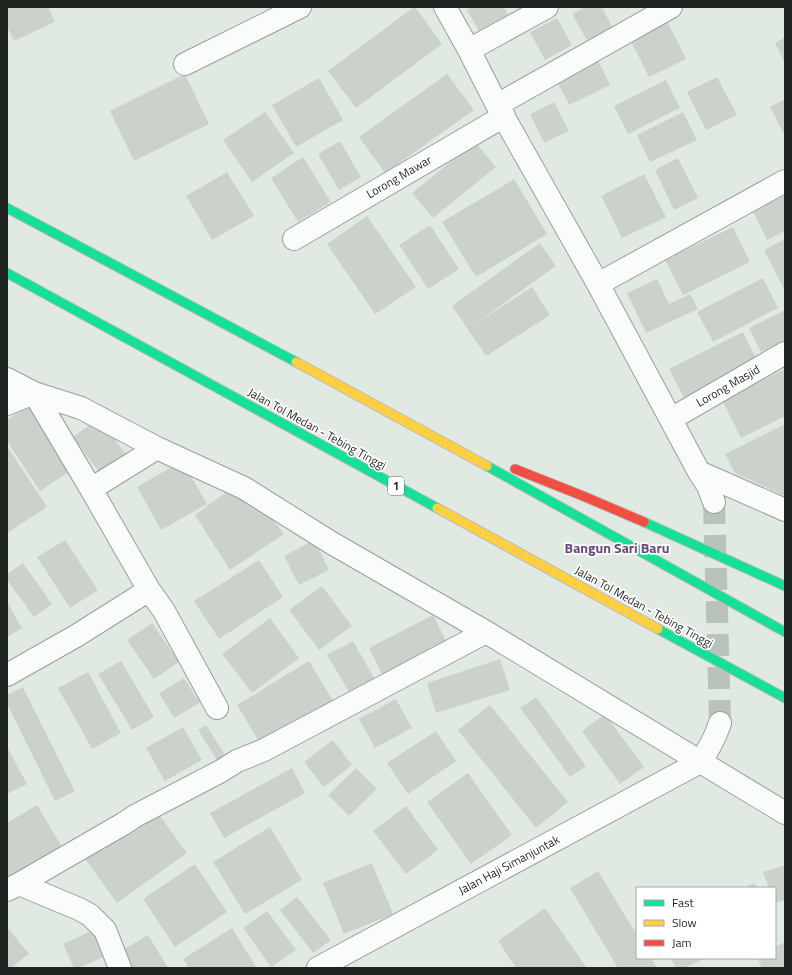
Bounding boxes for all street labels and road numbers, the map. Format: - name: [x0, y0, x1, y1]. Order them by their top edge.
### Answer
- street label: Lorong Mawar: [362, 150, 435, 203]
- street label: Lorong Masjid: [692, 360, 763, 412]
- street label: Jalan Tol Medan - Tebing Tinggi: [245, 383, 390, 475]
- road number: 1: [388, 477, 404, 495]
- street label: Jalan Tol Medan - Tebing Tinggi: [572, 561, 717, 653]
- street label: Jalan Haji Simanjuntak: [455, 830, 563, 899]

